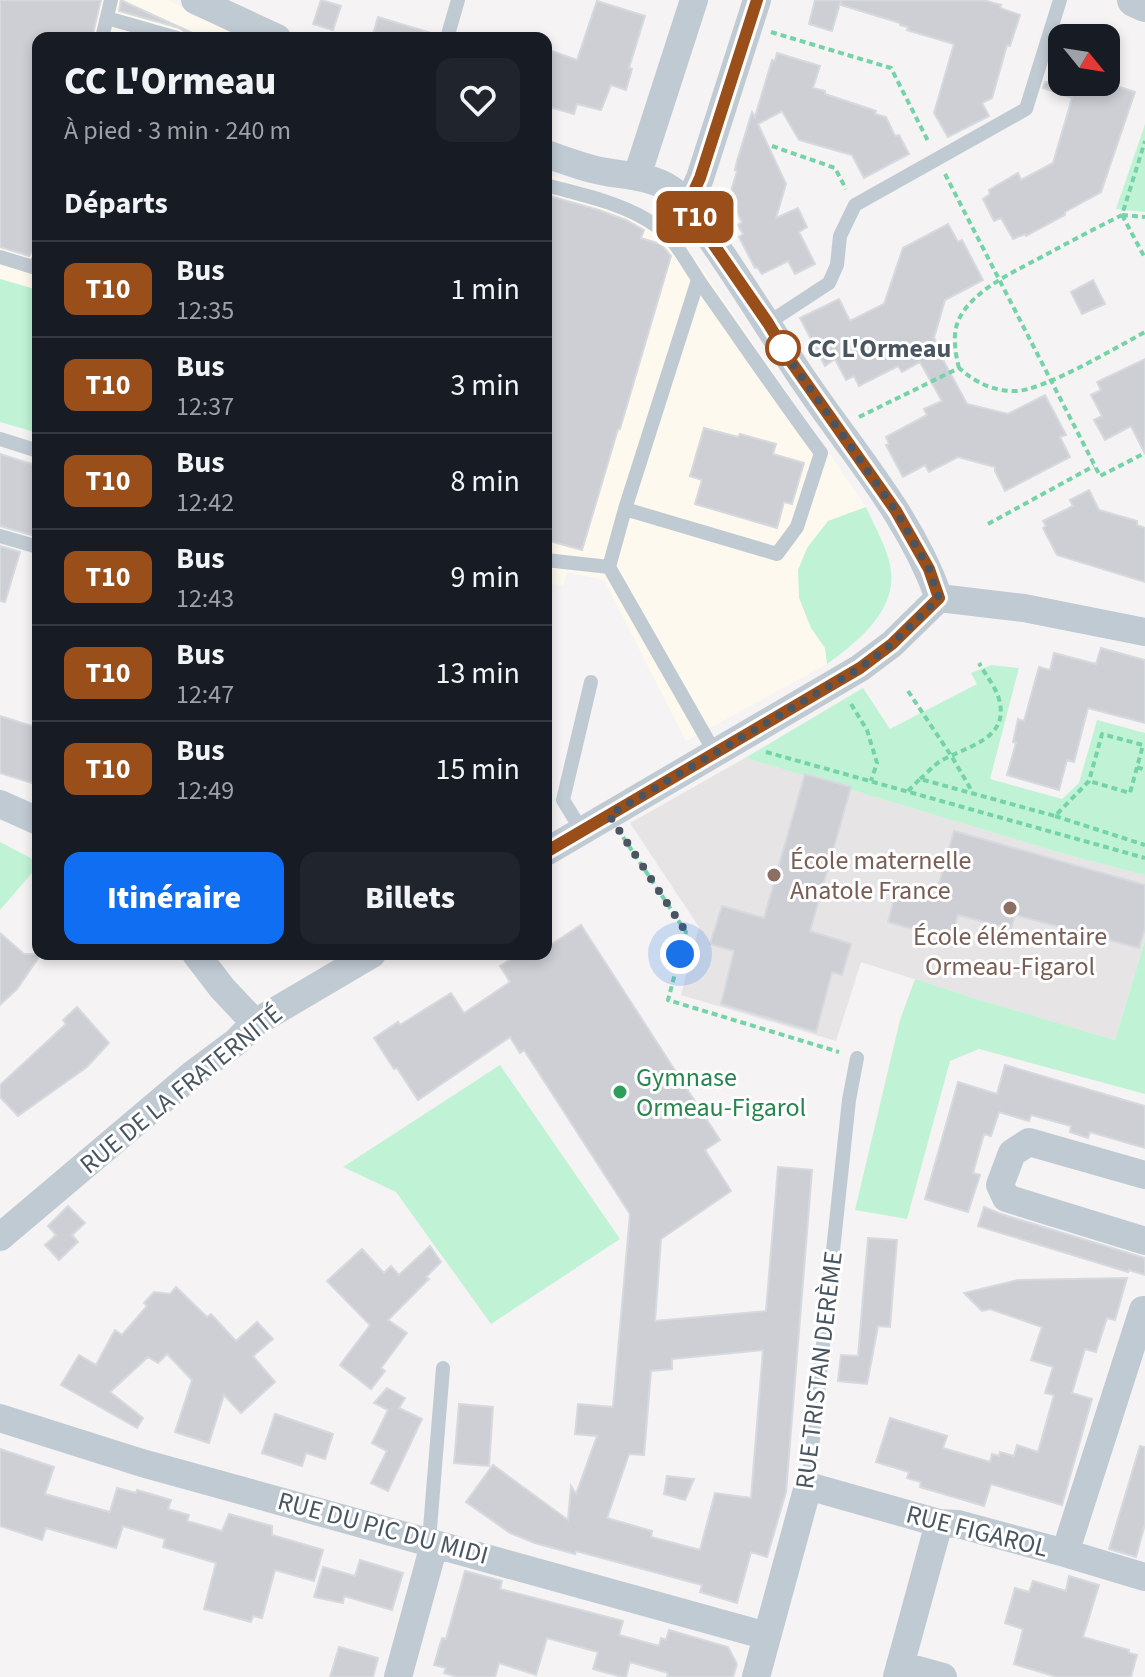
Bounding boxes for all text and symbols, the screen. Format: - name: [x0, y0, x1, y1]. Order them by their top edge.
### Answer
- north arrow: [1048, 24, 1120, 96]
- map controls: [1048, 24, 1120, 96]
- text: CC L'Ormeau: [64, 55, 276, 109]
- button: heart: [436, 58, 520, 142]
- text: À pied · 3 min · 240 m: [64, 112, 291, 149]
- text: Départs: [64, 182, 168, 225]
- line badge: T10: [649, 191, 741, 243]
- text: T10: [672, 197, 718, 237]
- text: Bus: [176, 249, 224, 292]
- text: 1 min: [450, 268, 520, 311]
- text: T10: [85, 269, 131, 309]
- text: 12:35: [176, 292, 234, 329]
- place label: CC L'Ormeau: [807, 330, 951, 367]
- marker: CC L'Ormeau: [766, 331, 800, 365]
- text: Bus: [176, 345, 224, 388]
- text: 3 min: [450, 364, 520, 407]
- text: T10: [85, 365, 131, 405]
- text: 12:37: [176, 388, 234, 425]
- text: Bus: [176, 441, 224, 484]
- text: 8 min: [450, 460, 520, 503]
- text: T10: [85, 461, 131, 501]
- text: 12:42: [176, 484, 234, 521]
- text: Bus: [176, 537, 224, 580]
- text: 9 min: [450, 556, 520, 599]
- text: T10: [85, 557, 131, 597]
- text: 12:43: [176, 580, 234, 617]
- text: Bus: [176, 633, 224, 676]
- text: 13 min: [436, 652, 520, 695]
- text: T10: [85, 653, 131, 693]
- text: 12:47: [176, 676, 234, 713]
- text: Bus: [176, 729, 224, 772]
- text: 15 min: [436, 748, 520, 791]
- text: T10: [85, 749, 131, 789]
- text: 12:49: [176, 772, 234, 809]
- place label: École maternelle Anatole France: [790, 842, 972, 909]
- button: Itinéraire: [64, 852, 284, 944]
- button: Billets: [300, 852, 520, 944]
- marker: École maternelle Anatole France: [765, 866, 783, 884]
- marker: École élémentaire Ormeau-Figarol: [1001, 899, 1019, 917]
- place label: École élémentaire Ormeau-Figarol: [913, 918, 1107, 985]
- your location: [660, 934, 700, 974]
- street label: RUE DE LA FRATERNITÉ: [72, 996, 290, 1182]
- place label: Gymnase Ormeau-Figarol: [636, 1059, 806, 1126]
- marker: Gymnase Ormeau-Figarol: [611, 1083, 629, 1101]
- street label: RUE TRISTAN DERÈME: [786, 1249, 852, 1491]
- street label: RUE DU PIC DU MIDI: [274, 1482, 492, 1574]
- street label: RUE FIGAROL: [902, 1496, 1052, 1566]

